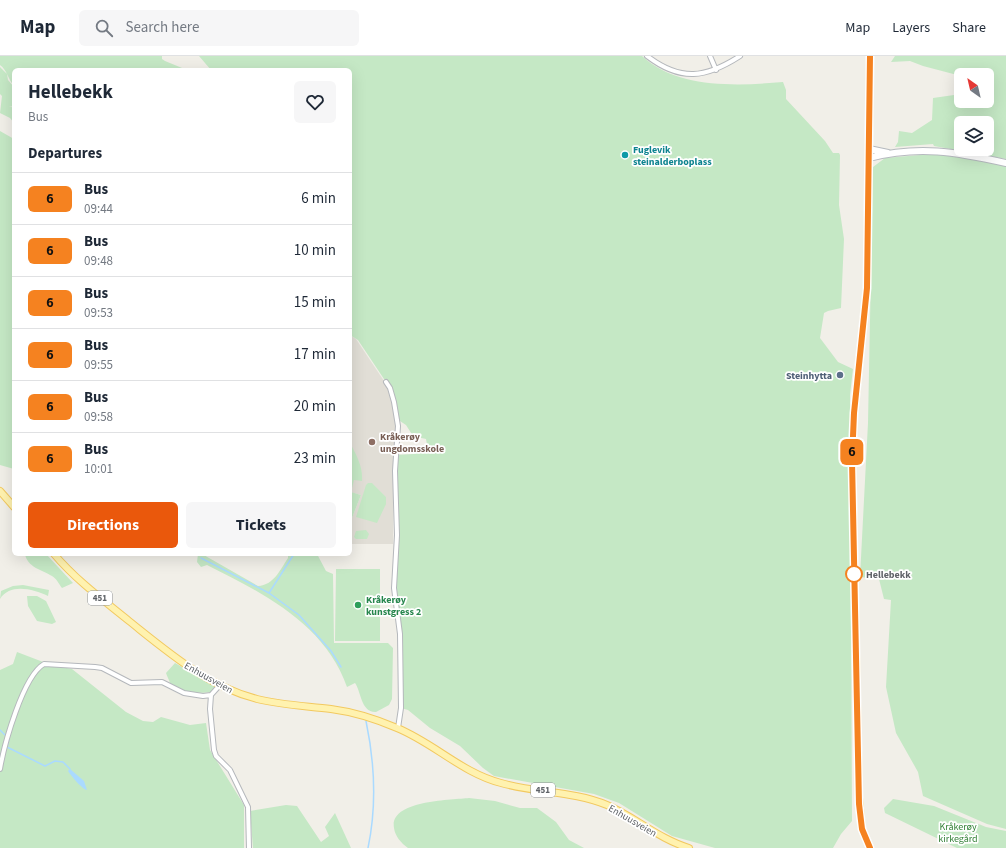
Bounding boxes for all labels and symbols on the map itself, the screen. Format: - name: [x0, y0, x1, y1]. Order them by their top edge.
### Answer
- north arrow: [954, 68, 994, 108]
- place label: Fuglevik steinalderboplass: [633, 143, 712, 169]
- marker: Fuglevik steinalderboplass: [620, 150, 630, 160]
- place label: Steinhytta: [786, 369, 832, 383]
- marker: Steinhytta: [835, 370, 845, 380]
- place label: Kråkerøy ungdomsskole: [380, 430, 444, 456]
- marker: Kråkerøy ungdomsskole: [367, 437, 377, 447]
- line badge: 6: [839, 439, 865, 465]
- marker: Hellebekk: [845, 565, 863, 583]
- place label: Hellebekk: [866, 568, 911, 582]
- road number: 451: [88, 591, 112, 605]
- place label: Kråkerøy kunstgress 2: [366, 593, 421, 619]
- marker: Kråkerøy kunstgress 2: [353, 600, 363, 610]
- street label: Enhuusveien: [182, 659, 235, 697]
- road number: 451: [531, 783, 555, 797]
- street label: Enhuusveien: [606, 801, 659, 840]
- park label: Kråkerøy kirkegård: [938, 820, 978, 846]

